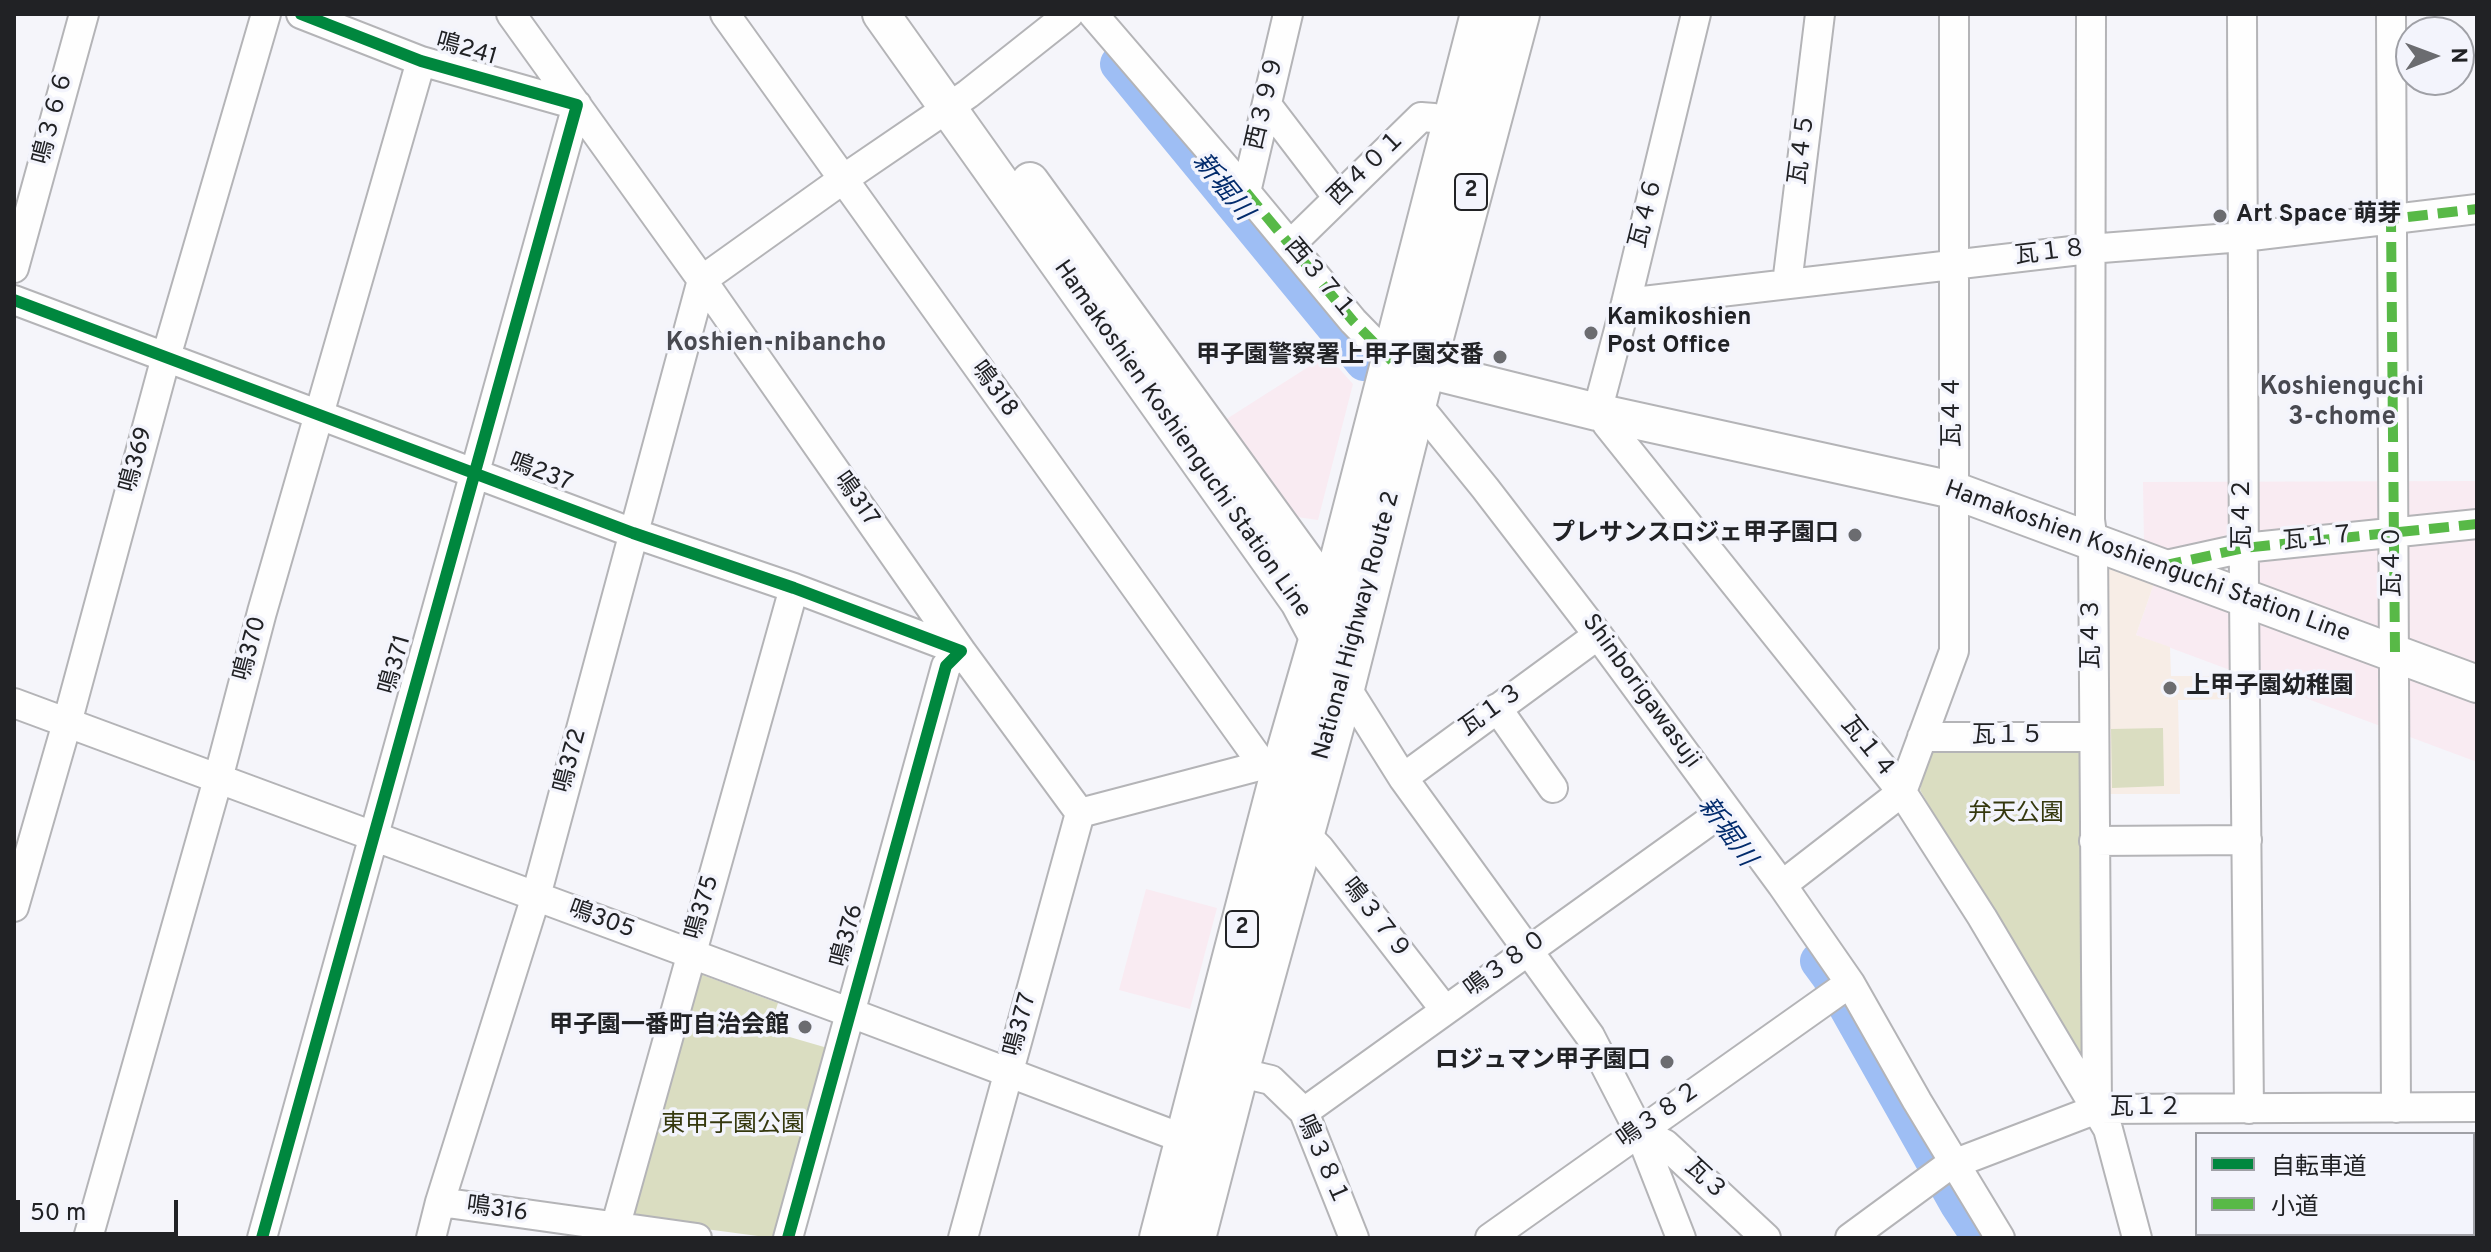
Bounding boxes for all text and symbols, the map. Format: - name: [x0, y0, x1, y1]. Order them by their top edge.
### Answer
- north arrow: [2395, 16, 2475, 96]
- street label: 鳴241: [432, 29, 500, 73]
- text: N: [2444, 47, 2471, 64]
- street label: 西３９９: [1242, 53, 1292, 153]
- street label: 鳴３６６: [29, 68, 81, 168]
- street label: 瓦４５: [1785, 112, 1823, 186]
- street label: 西４０１: [1323, 125, 1413, 213]
- water label: 新堀川: [1184, 148, 1258, 228]
- road number: 2: [1455, 174, 1487, 210]
- street label: 瓦４６: [1625, 175, 1671, 251]
- place label: Art Space 萌芽: [2236, 202, 2401, 230]
- marker: Art Space 萌芽: [2211, 207, 2229, 225]
- street label: 西３７１: [1277, 234, 1361, 326]
- street label: 瓦１８: [2014, 235, 2088, 273]
- street label: Hamakoshien Koshienguchi Station Line: [1046, 256, 1316, 624]
- place label: Kamikoshien Post Office: [1607, 305, 1751, 361]
- marker: Kamikoshien Post Office: [1582, 324, 1600, 342]
- district label: Koshien-nibancho: [666, 329, 886, 361]
- place label: 甲子園警察署上甲子園交番: [1196, 343, 1484, 371]
- marker: 甲子園警察署上甲子園交番: [1491, 348, 1509, 366]
- street label: 鳴318: [963, 356, 1023, 424]
- district label: Koshienguchi 3-chome: [2260, 373, 2424, 434]
- street label: 瓦４４: [1940, 375, 1968, 447]
- street label: 鳴369: [116, 424, 160, 496]
- street label: 鳴237: [504, 449, 576, 499]
- street label: 鳴317: [826, 467, 884, 533]
- street label: Hamakoshien Koshienguchi Station Line: [1940, 476, 2354, 650]
- street label: 瓦４２: [2230, 477, 2258, 549]
- street label: National Highway Route 2: [1308, 489, 1408, 763]
- place label: プレサンスロジェ甲子園口: [1551, 521, 1839, 549]
- street label: 瓦１７: [2282, 522, 2356, 558]
- street label: 瓦４０: [2380, 525, 2408, 597]
- marker: プレサンスロジェ甲子園口: [1846, 526, 1864, 544]
- street label: 瓦４３: [2079, 597, 2107, 669]
- street label: Shinborigawasuji: [1575, 609, 1705, 775]
- street label: 鳴370: [230, 614, 274, 684]
- street label: 鳴371: [375, 632, 419, 698]
- place label: 上甲子園幼稚園: [2186, 674, 2354, 702]
- street label: 瓦１３: [1455, 678, 1531, 744]
- marker: 上甲子園幼稚園: [2161, 679, 2179, 697]
- street label: 瓦１４: [1833, 712, 1901, 786]
- street label: 瓦１５: [1972, 723, 2044, 751]
- street label: 鳴372: [550, 726, 594, 796]
- water label: 新堀川: [1689, 792, 1761, 874]
- park label: 弁天公園: [1968, 801, 2064, 829]
- street label: 鳴375: [681, 872, 727, 944]
- street label: 鳴３７９: [1334, 873, 1416, 967]
- street label: 鳴305: [564, 896, 638, 946]
- street label: 鳴376: [827, 901, 871, 971]
- road number: 2: [1226, 911, 1258, 947]
- street label: 鳴３８０: [1460, 925, 1554, 1005]
- street label: 鳴377: [1000, 990, 1044, 1060]
- place label: 甲子園一番町自治会館: [549, 1013, 789, 1041]
- marker: 甲子園一番町自治会館: [796, 1018, 814, 1036]
- place label: ロジュマン甲子園口: [1435, 1048, 1651, 1076]
- marker: ロジュマン甲子園口: [1658, 1053, 1676, 1071]
- street label: 鳴３８２: [1612, 1077, 1708, 1155]
- street label: 瓦１２: [2110, 1095, 2182, 1123]
- street label: 鳴３８１: [1288, 1111, 1354, 1211]
- park label: 東甲子園公園: [661, 1112, 805, 1140]
- legend: [2195, 1132, 2475, 1236]
- text: 自転車道: [2271, 1153, 2367, 1183]
- street label: 瓦３: [1678, 1154, 1732, 1208]
- scale bar: [20, 1184, 182, 1234]
- street label: 鳴316: [464, 1192, 530, 1230]
- text: 小道: [2271, 1193, 2319, 1223]
- text: 50 m: [30, 1199, 86, 1229]

